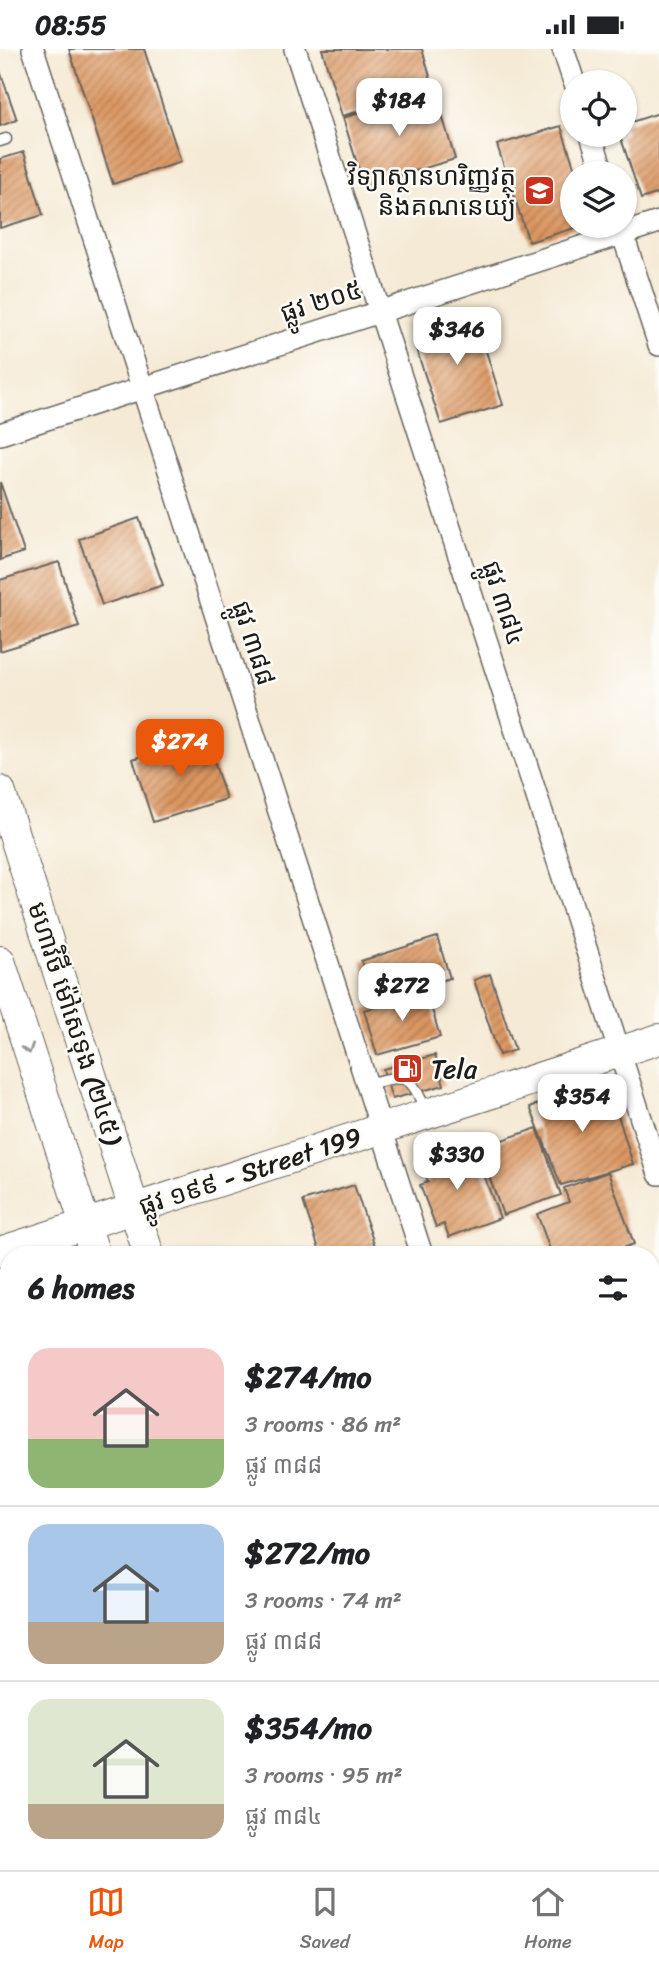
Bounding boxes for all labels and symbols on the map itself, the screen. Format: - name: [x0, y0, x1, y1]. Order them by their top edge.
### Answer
- pin: $184: [358, 78, 440, 138]
- place label: វិទ្យាស្ថានហរិញ្ញវត្ថុ និងគណនេយ្យ: [347, 153, 516, 229]
- school or university icon: វិទ្យាស្ថានហរិញ្ញវត្ថុ និងគណនេយ្យ: [522, 174, 556, 208]
- street label: ផ្លូវ ២០៥: [274, 266, 368, 337]
- pin: $346: [416, 307, 498, 367]
- street label: ផ្លូវ ៣៨៤: [468, 554, 539, 652]
- street label: ផ្លូវ ៣៨៨: [218, 594, 289, 692]
- pin: $274: [139, 719, 221, 779]
- street label: មហាវិថី ម៉ៅសេទុង (២៤៥): [14, 896, 136, 1152]
- pin: $272: [361, 963, 443, 1023]
- one-way arrow: [20, 1042, 35, 1054]
- place label: Tela: [431, 1046, 478, 1092]
- fuel station icon: Tela: [391, 1052, 425, 1086]
- pin: $354: [541, 1075, 623, 1134]
- street label: ផ្លូវ ១៩៩ - Street 199: [132, 1113, 368, 1229]
- pin: $330: [416, 1133, 498, 1192]

